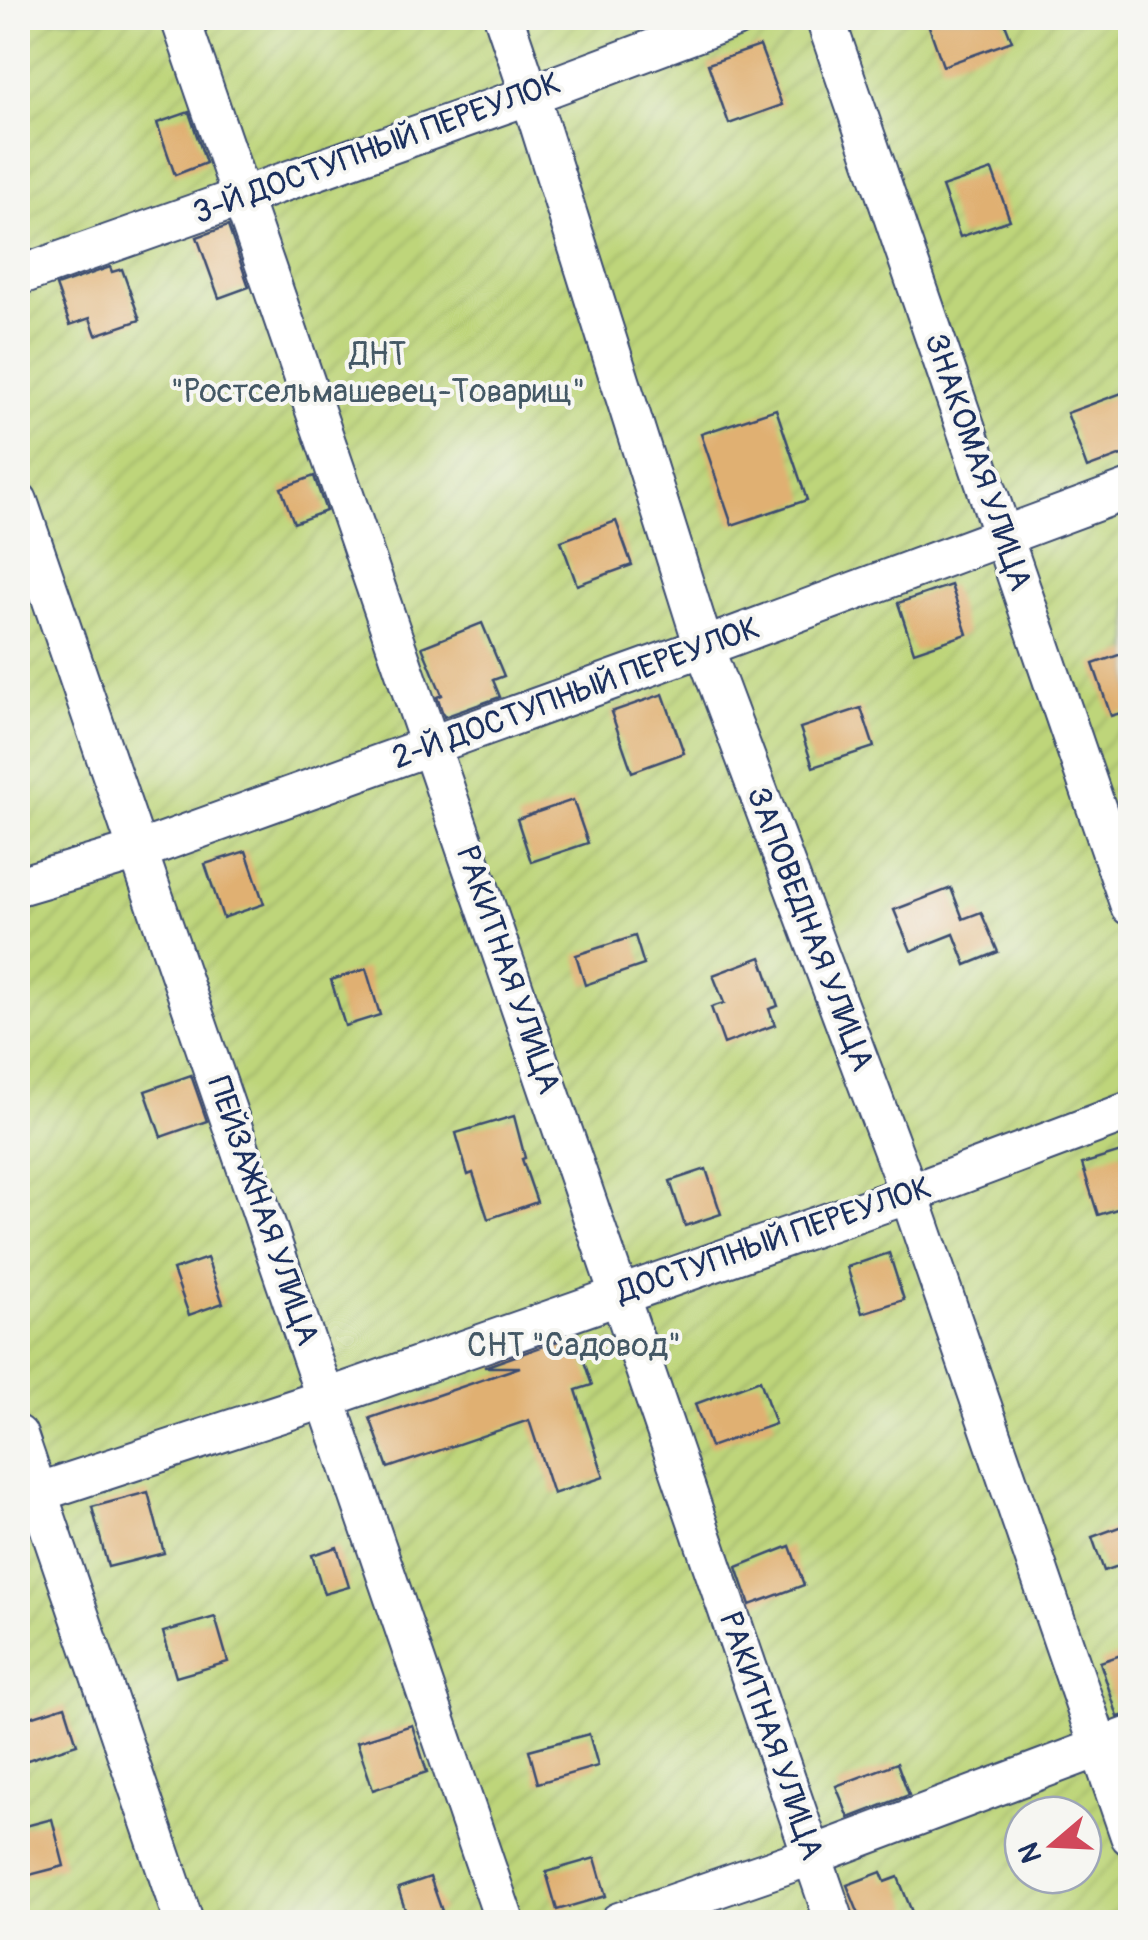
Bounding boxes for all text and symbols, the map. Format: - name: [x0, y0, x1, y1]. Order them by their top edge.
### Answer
- street label: 3-Й ДОСТУПНЫЙ ПЕРЕУЛОК: [188, 63, 566, 233]
- street label: ЗНАКОМАЯ УЛИЦА: [915, 328, 1041, 596]
- park label: ДНТ "Ростсельмашевец-Товарищ": [171, 335, 585, 412]
- street label: 2-Й ДОСТУПНЫЙ ПЕРЕУЛОК: [387, 608, 765, 778]
- street label: ЗАПОВЕДНАЯ УЛИЦА: [737, 781, 883, 1077]
- street label: РАКИТНАЯ УЛИЦА: [447, 841, 569, 1099]
- street label: ПЕЙЗАЖНАЯ УЛИЦА: [198, 1071, 328, 1351]
- street label: ДОСТУПНЫЙ ПЕРЕУЛОК: [610, 1167, 937, 1313]
- park label: СНТ "Садовод": [467, 1326, 681, 1366]
- street label: РАКИТНАЯ УЛИЦА: [710, 1607, 832, 1865]
- north arrow: [1003, 1795, 1103, 1895]
- text: N: [1011, 1838, 1050, 1867]

